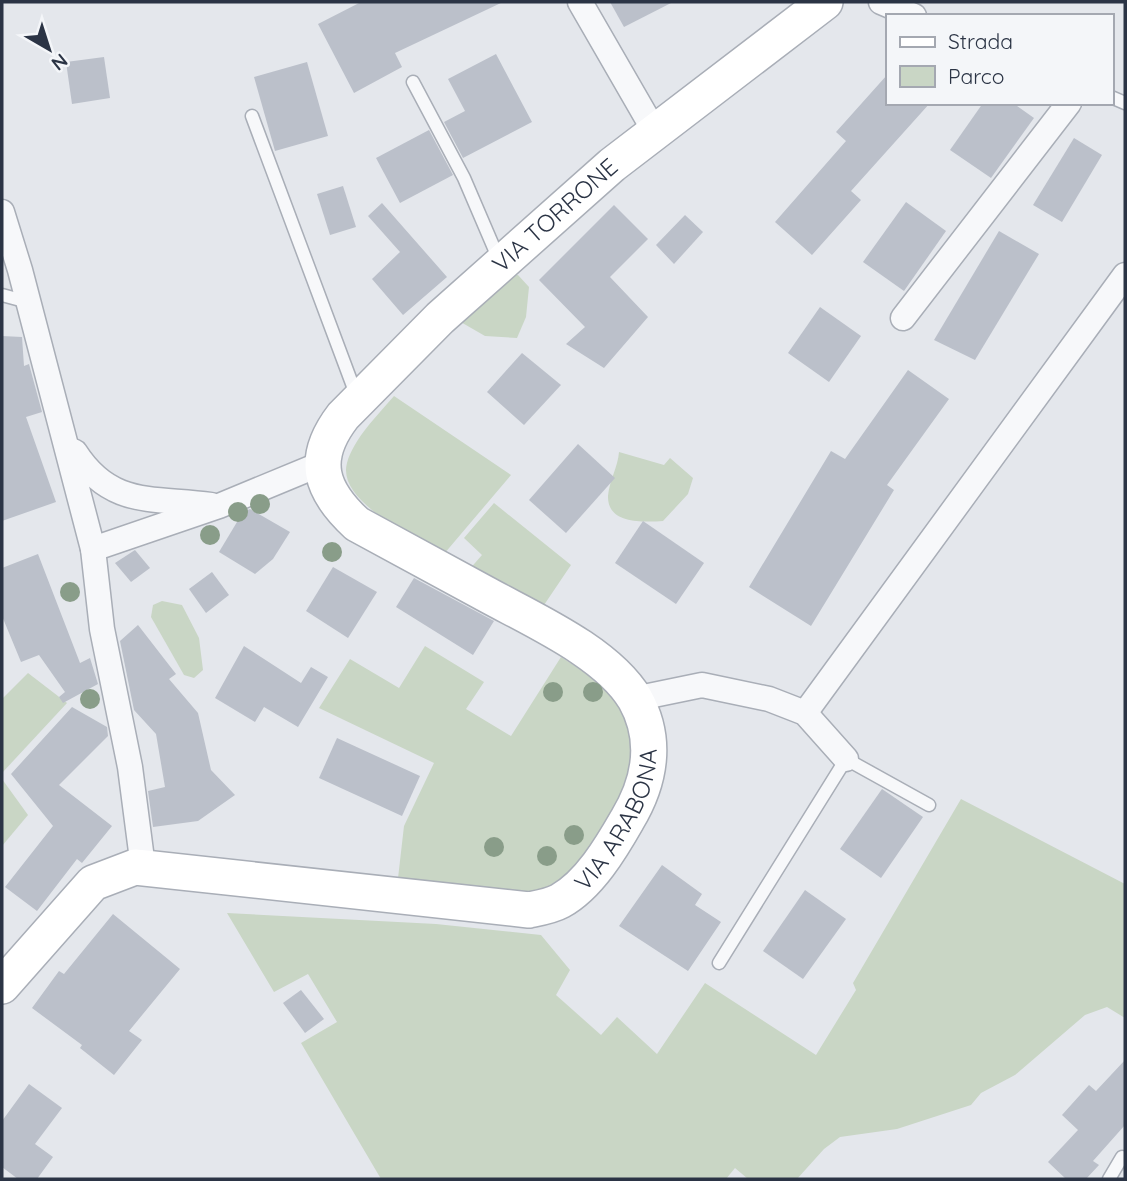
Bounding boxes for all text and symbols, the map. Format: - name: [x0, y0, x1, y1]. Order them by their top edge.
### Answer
- north arrow: [14, 14, 84, 84]
- legend: [886, 14, 1113, 105]
- text: Strada: [948, 28, 1013, 54]
- text: N: [47, 48, 73, 76]
- text: Parco: [948, 63, 1004, 89]
- street label: VIA TORRONE: [486, 151, 623, 279]
- street label: VIA ARABONA: [568, 748, 663, 897]

